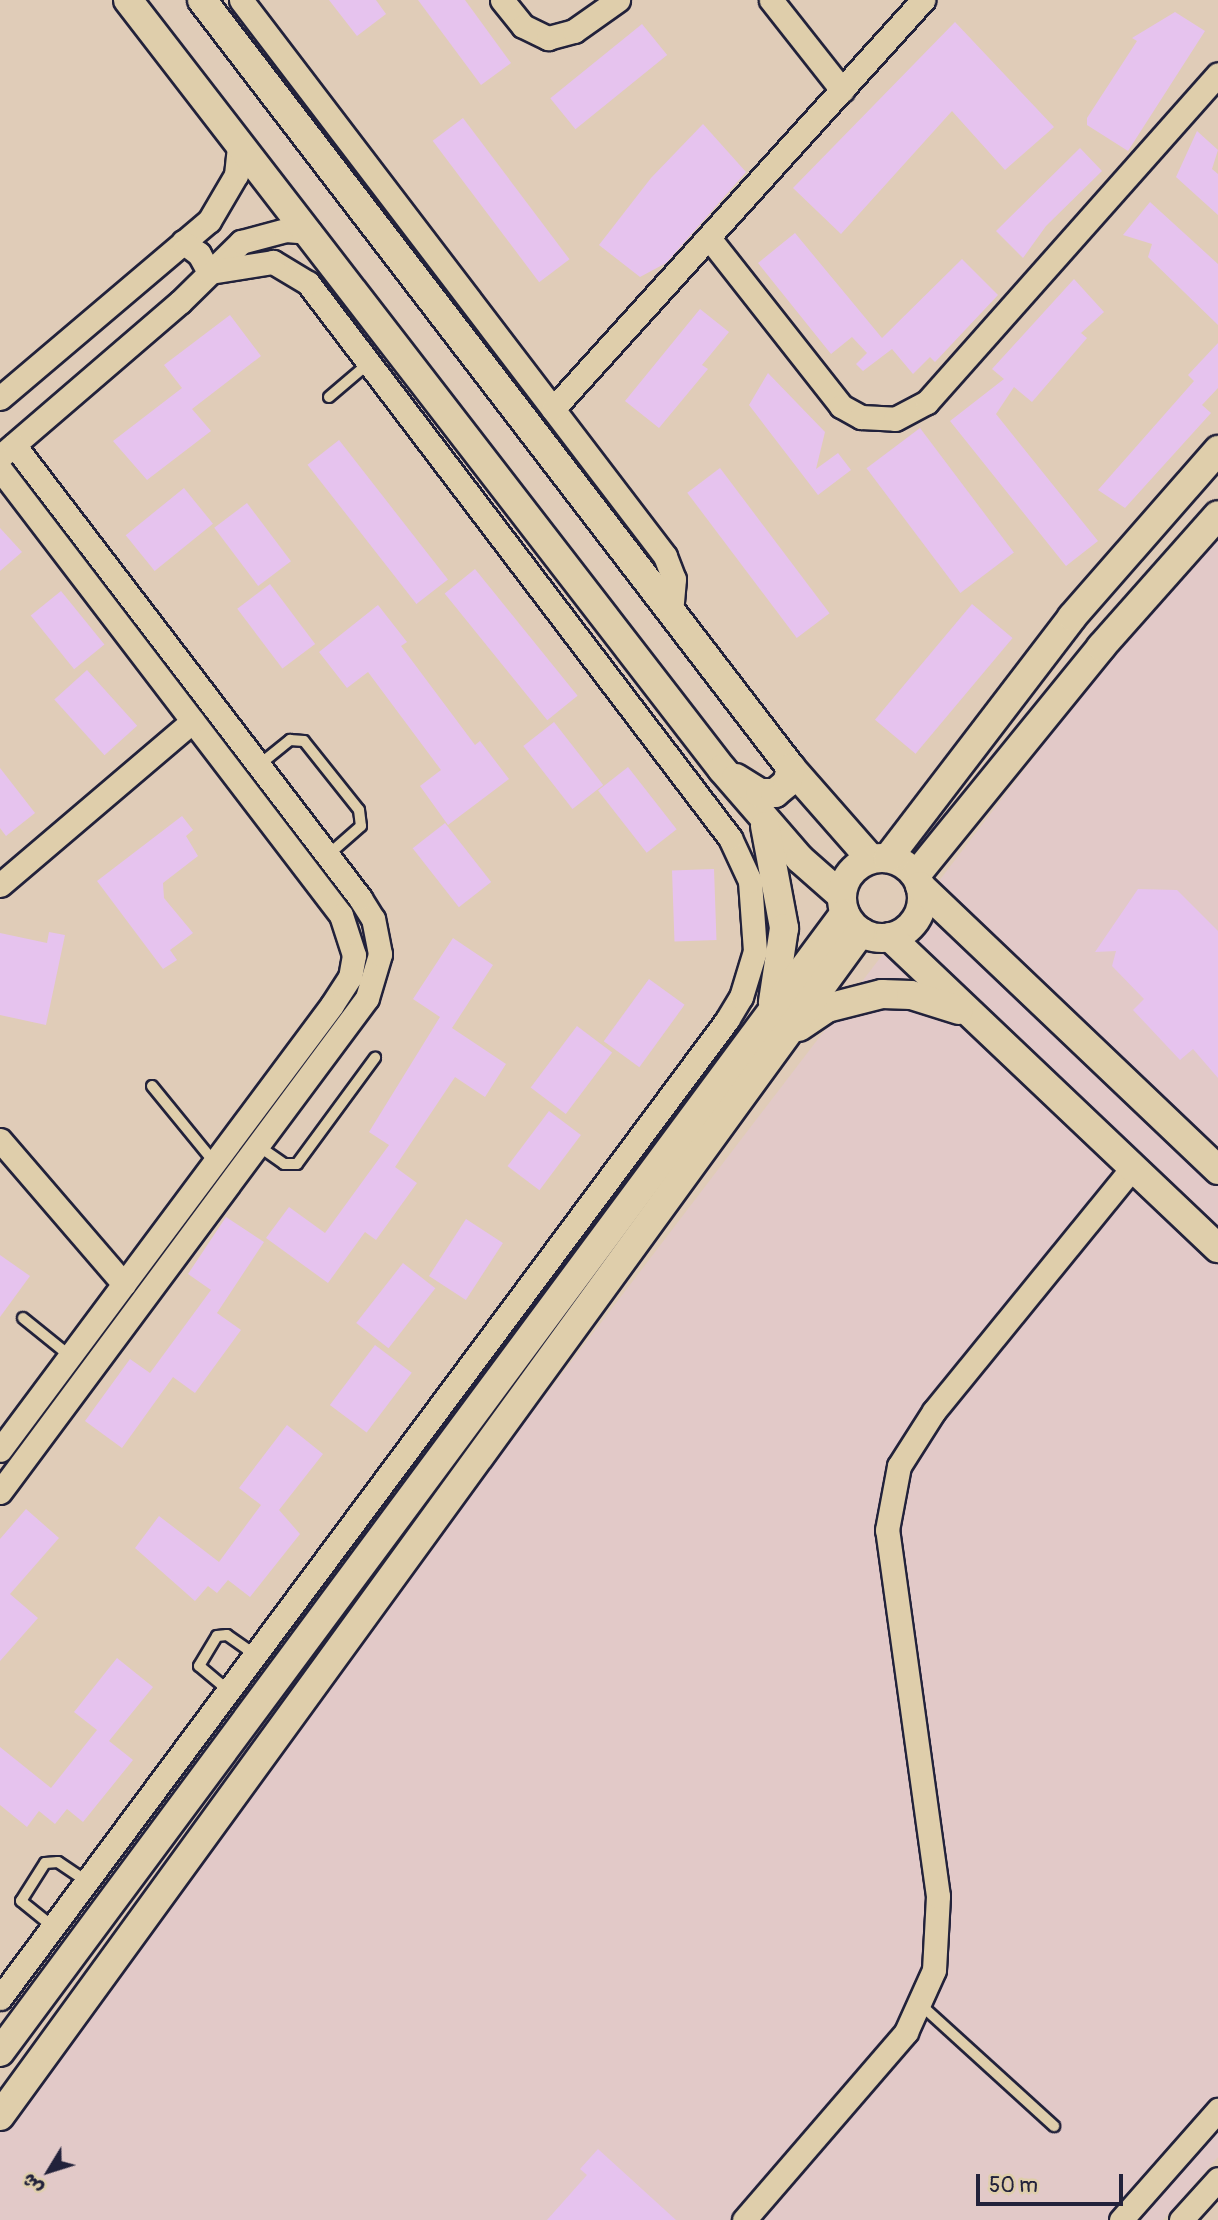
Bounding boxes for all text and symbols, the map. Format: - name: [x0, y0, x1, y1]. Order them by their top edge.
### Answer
- north arrow: [14, 2136, 84, 2206]
- scale bar: [980, 2160, 1127, 2204]
- text: ش: [17, 2168, 48, 2200]
- text: 50 m: [989, 2172, 1038, 2199]

